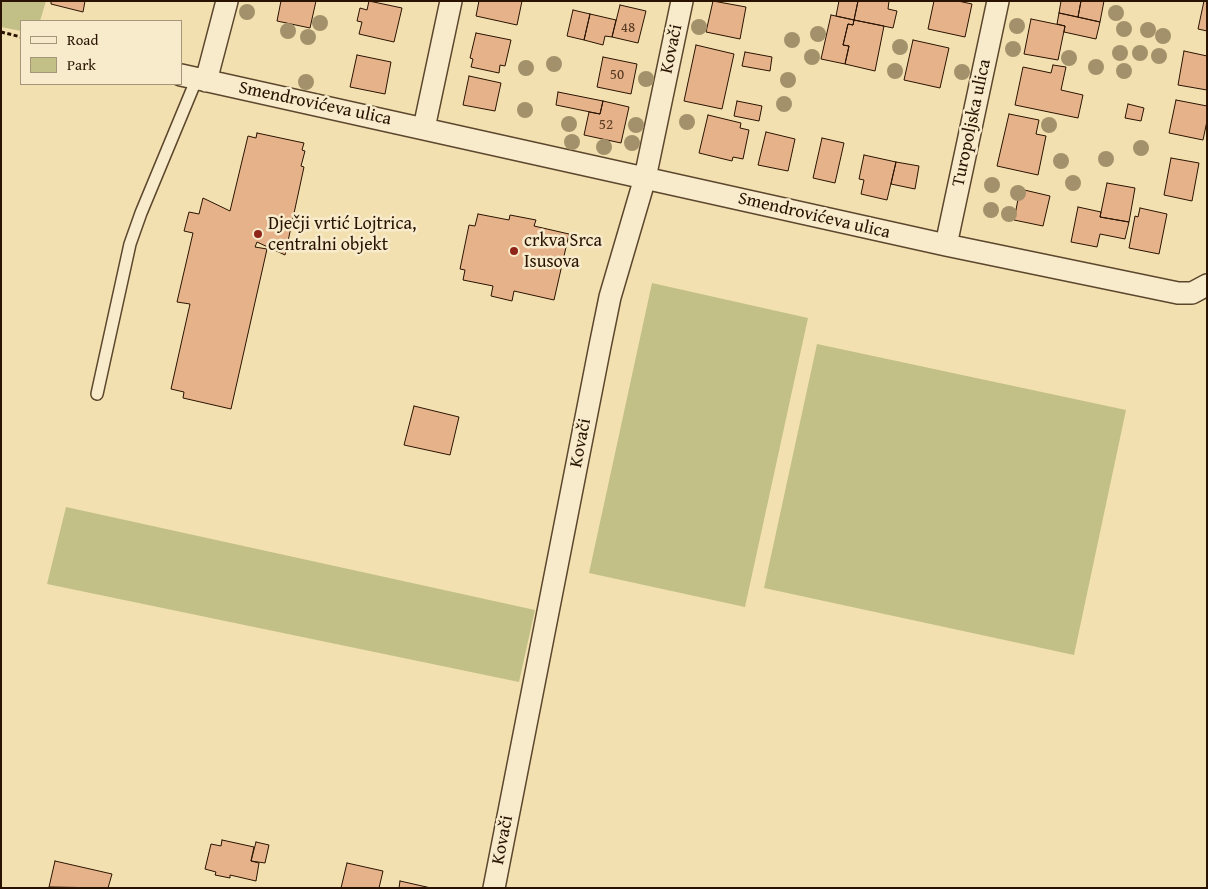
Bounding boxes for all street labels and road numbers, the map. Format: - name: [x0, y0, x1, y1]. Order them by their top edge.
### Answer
- street label: Kovači: [656, 22, 688, 76]
- street label: Turopoljska ulica: [948, 57, 996, 189]
- street label: Smendrovićeva ulica: [237, 77, 393, 131]
- street label: Smendrovićeva ulica: [736, 188, 892, 244]
- street label: Kovači: [566, 417, 596, 469]
- street label: Kovači: [488, 814, 518, 866]

